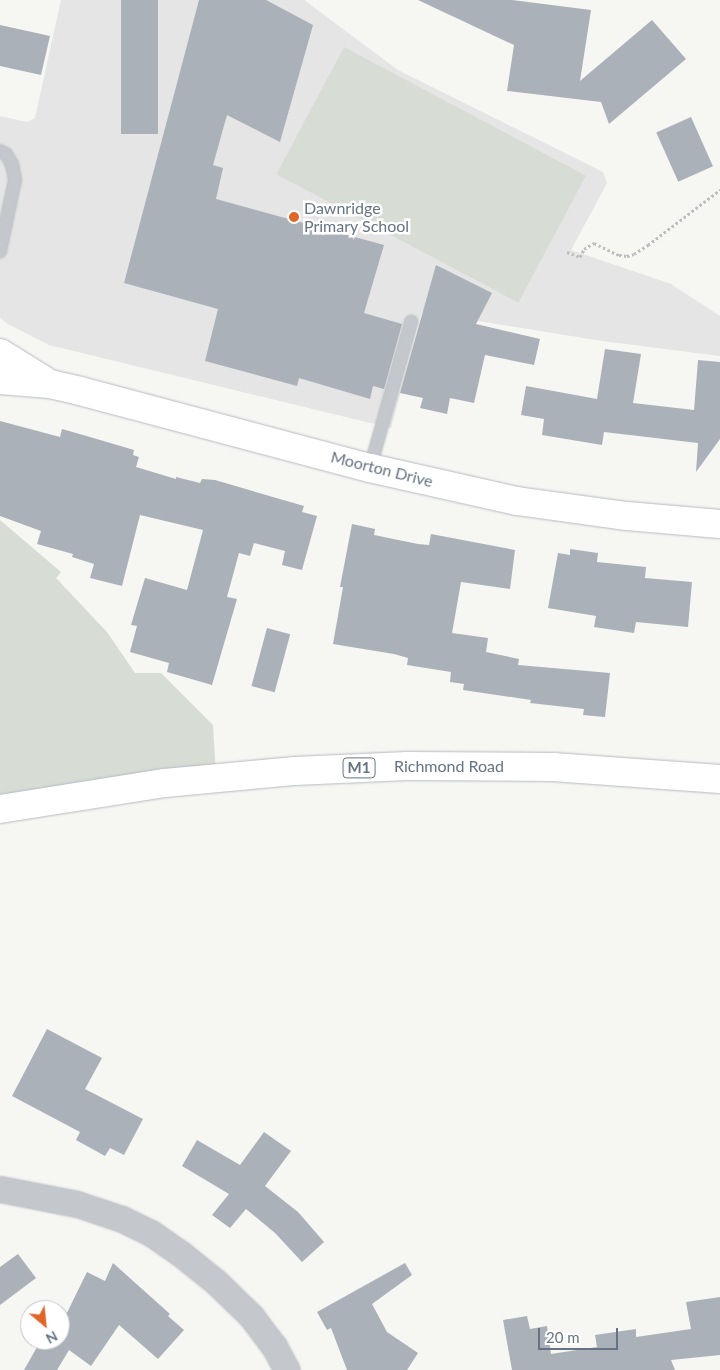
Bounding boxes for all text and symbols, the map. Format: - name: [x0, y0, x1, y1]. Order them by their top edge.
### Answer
- place label: Dawnridge Primary School: [304, 198, 410, 236]
- marker: Dawnridge Primary School: [288, 211, 300, 223]
- street label: Moorton Drive: [329, 447, 435, 491]
- road number: M1: [342, 756, 376, 780]
- street label: Richmond Road: [394, 756, 504, 776]
- north arrow: [20, 1300, 70, 1350]
- scale bar: [540, 1318, 620, 1350]
- text: N: [43, 1328, 61, 1348]
- text: 20 m: [546, 1328, 580, 1346]

